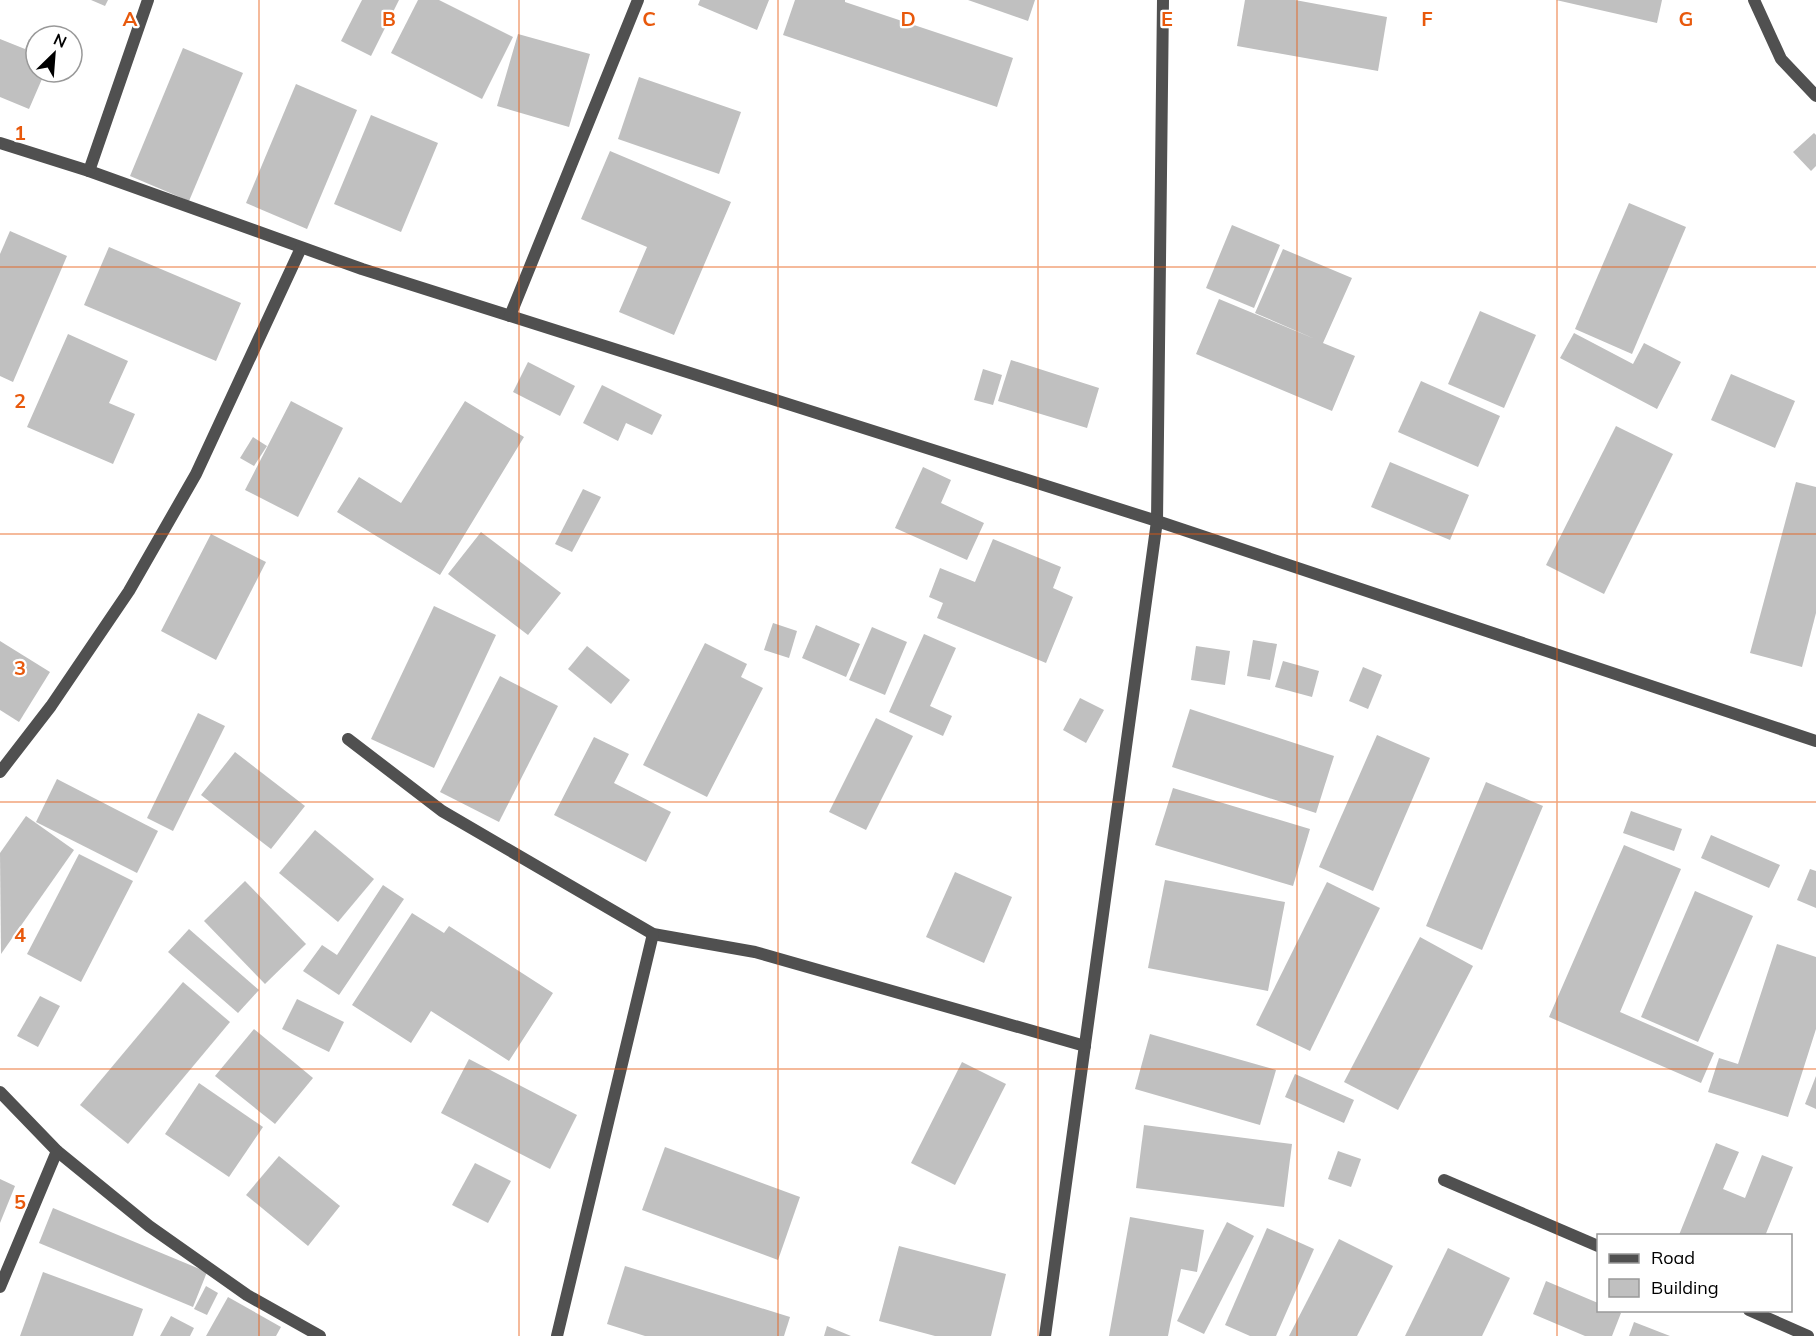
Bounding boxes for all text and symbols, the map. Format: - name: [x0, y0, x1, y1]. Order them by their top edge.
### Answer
- text: A: [123, 6, 138, 31]
- text: B: [382, 6, 396, 31]
- text: C: [642, 6, 656, 31]
- text: D: [900, 6, 916, 31]
- text: E: [1161, 6, 1173, 31]
- text: F: [1421, 6, 1433, 31]
- text: G: [1679, 6, 1693, 31]
- north arrow: [24, 24, 84, 84]
- text: N: [51, 29, 70, 52]
- text: 1: [14, 120, 26, 145]
- text: 2: [14, 388, 26, 413]
- text: 3: [14, 655, 26, 680]
- text: 4: [14, 922, 26, 947]
- text: 5: [14, 1189, 26, 1214]
- legend: [1597, 1234, 1792, 1312]
- text: Road: [1651, 1246, 1695, 1269]
- text: Building: [1651, 1276, 1719, 1299]

